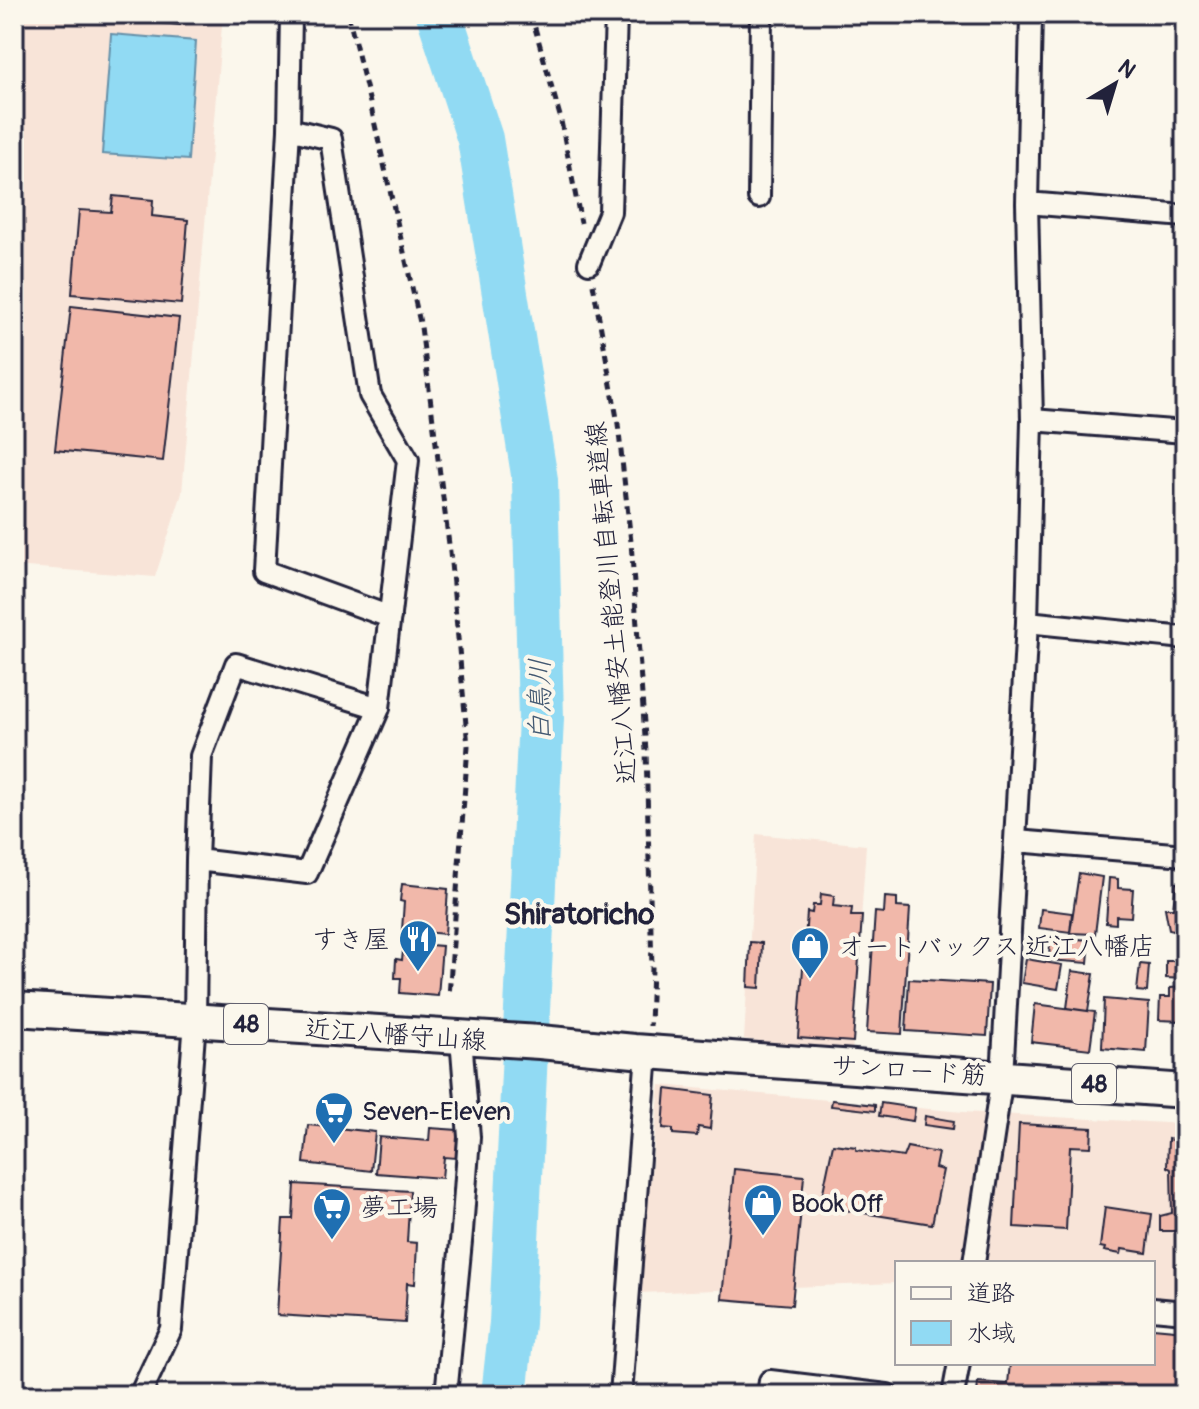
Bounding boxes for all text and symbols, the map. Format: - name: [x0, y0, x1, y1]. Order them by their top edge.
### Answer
- north arrow: [1075, 44, 1155, 124]
- text: N: [1112, 53, 1141, 85]
- street label: 近江八幡安土能登川自転車道線: [580, 420, 644, 786]
- water label: 白鳥川: [523, 658, 558, 742]
- district label: Shiratoricho: [504, 896, 654, 933]
- restaurant icon: すき屋: [397, 918, 439, 973]
- place label: すき屋: [312, 924, 390, 956]
- shop icon: オートバックス 近江八幡店: [789, 925, 831, 980]
- place label: オートバックス 近江八幡店: [838, 931, 1155, 963]
- road number: 48: [224, 1004, 268, 1044]
- street label: 近江八幡守山線: [304, 1013, 488, 1057]
- street label: サンロード筋: [830, 1050, 988, 1092]
- road number: 48: [1072, 1064, 1116, 1104]
- supermarket icon: Seven-Eleven: [313, 1090, 355, 1145]
- place label: Seven-Eleven: [362, 1096, 511, 1128]
- shop icon: Book Off: [742, 1182, 784, 1237]
- supermarket icon: 夢工場: [311, 1186, 353, 1241]
- place label: Book Off: [791, 1188, 884, 1220]
- place label: 夢工場: [360, 1192, 438, 1224]
- legend: [895, 1261, 1155, 1365]
- text: 道路: [967, 1279, 1015, 1308]
- text: 水域: [967, 1319, 1015, 1348]

